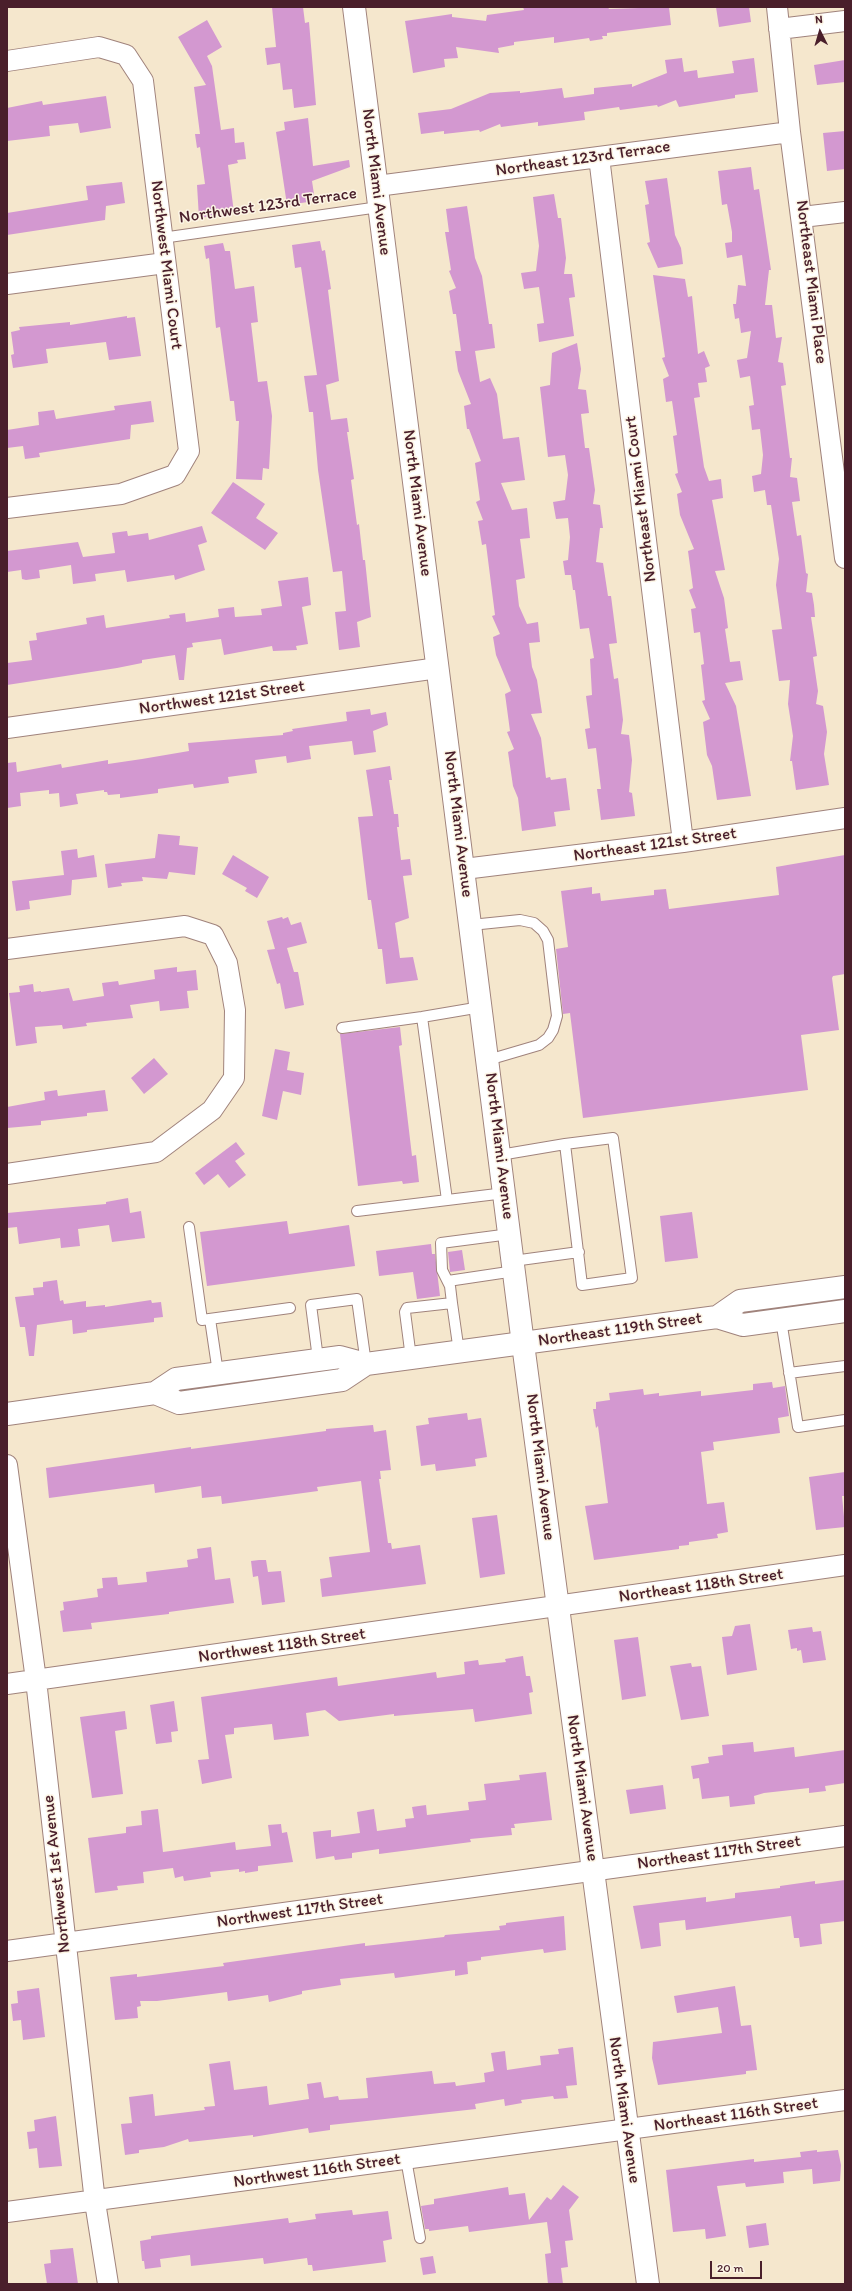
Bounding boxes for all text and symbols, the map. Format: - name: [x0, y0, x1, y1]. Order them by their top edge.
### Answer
- north arrow: [800, 12, 840, 52]
- text: N: [815, 13, 823, 26]
- street label: North Miami Avenue: [357, 107, 395, 257]
- street label: Northeast 123rd Terrace: [494, 137, 672, 181]
- street label: Northwest Miami Court: [145, 179, 187, 351]
- street label: Northwest 123rd Terrace: [178, 183, 358, 229]
- street label: Northeast Miami Place: [791, 199, 831, 365]
- street label: Northeast Miami Court: [621, 415, 661, 583]
- street label: North Miami Avenue: [398, 428, 436, 578]
- street label: Northwest 121st Street: [138, 676, 306, 720]
- street label: North Miami Avenue: [439, 749, 477, 899]
- street label: Northeast 121st Street: [572, 823, 738, 867]
- street label: North Miami Avenue: [480, 1071, 518, 1221]
- street label: Northeast 119th Street: [537, 1308, 703, 1352]
- street label: North Miami Avenue: [521, 1392, 559, 1542]
- street label: Northeast 118th Street: [617, 1564, 785, 1608]
- street label: Northwest 118th Street: [197, 1624, 367, 1668]
- street label: North Miami Avenue: [562, 1713, 602, 1863]
- street label: Northwest 1st Avenue: [39, 1794, 75, 1954]
- street label: Northeast 117th Street: [636, 1831, 802, 1875]
- street label: Northwest 117th Street: [215, 1889, 385, 1933]
- street label: North Miami Avenue: [604, 2035, 644, 2185]
- street label: Northeast 116th Street: [653, 2093, 819, 2137]
- street label: Northwest 116th Street: [232, 2149, 402, 2193]
- scale bar: [712, 2253, 764, 2279]
- text: 20 m: [717, 2261, 744, 2275]

